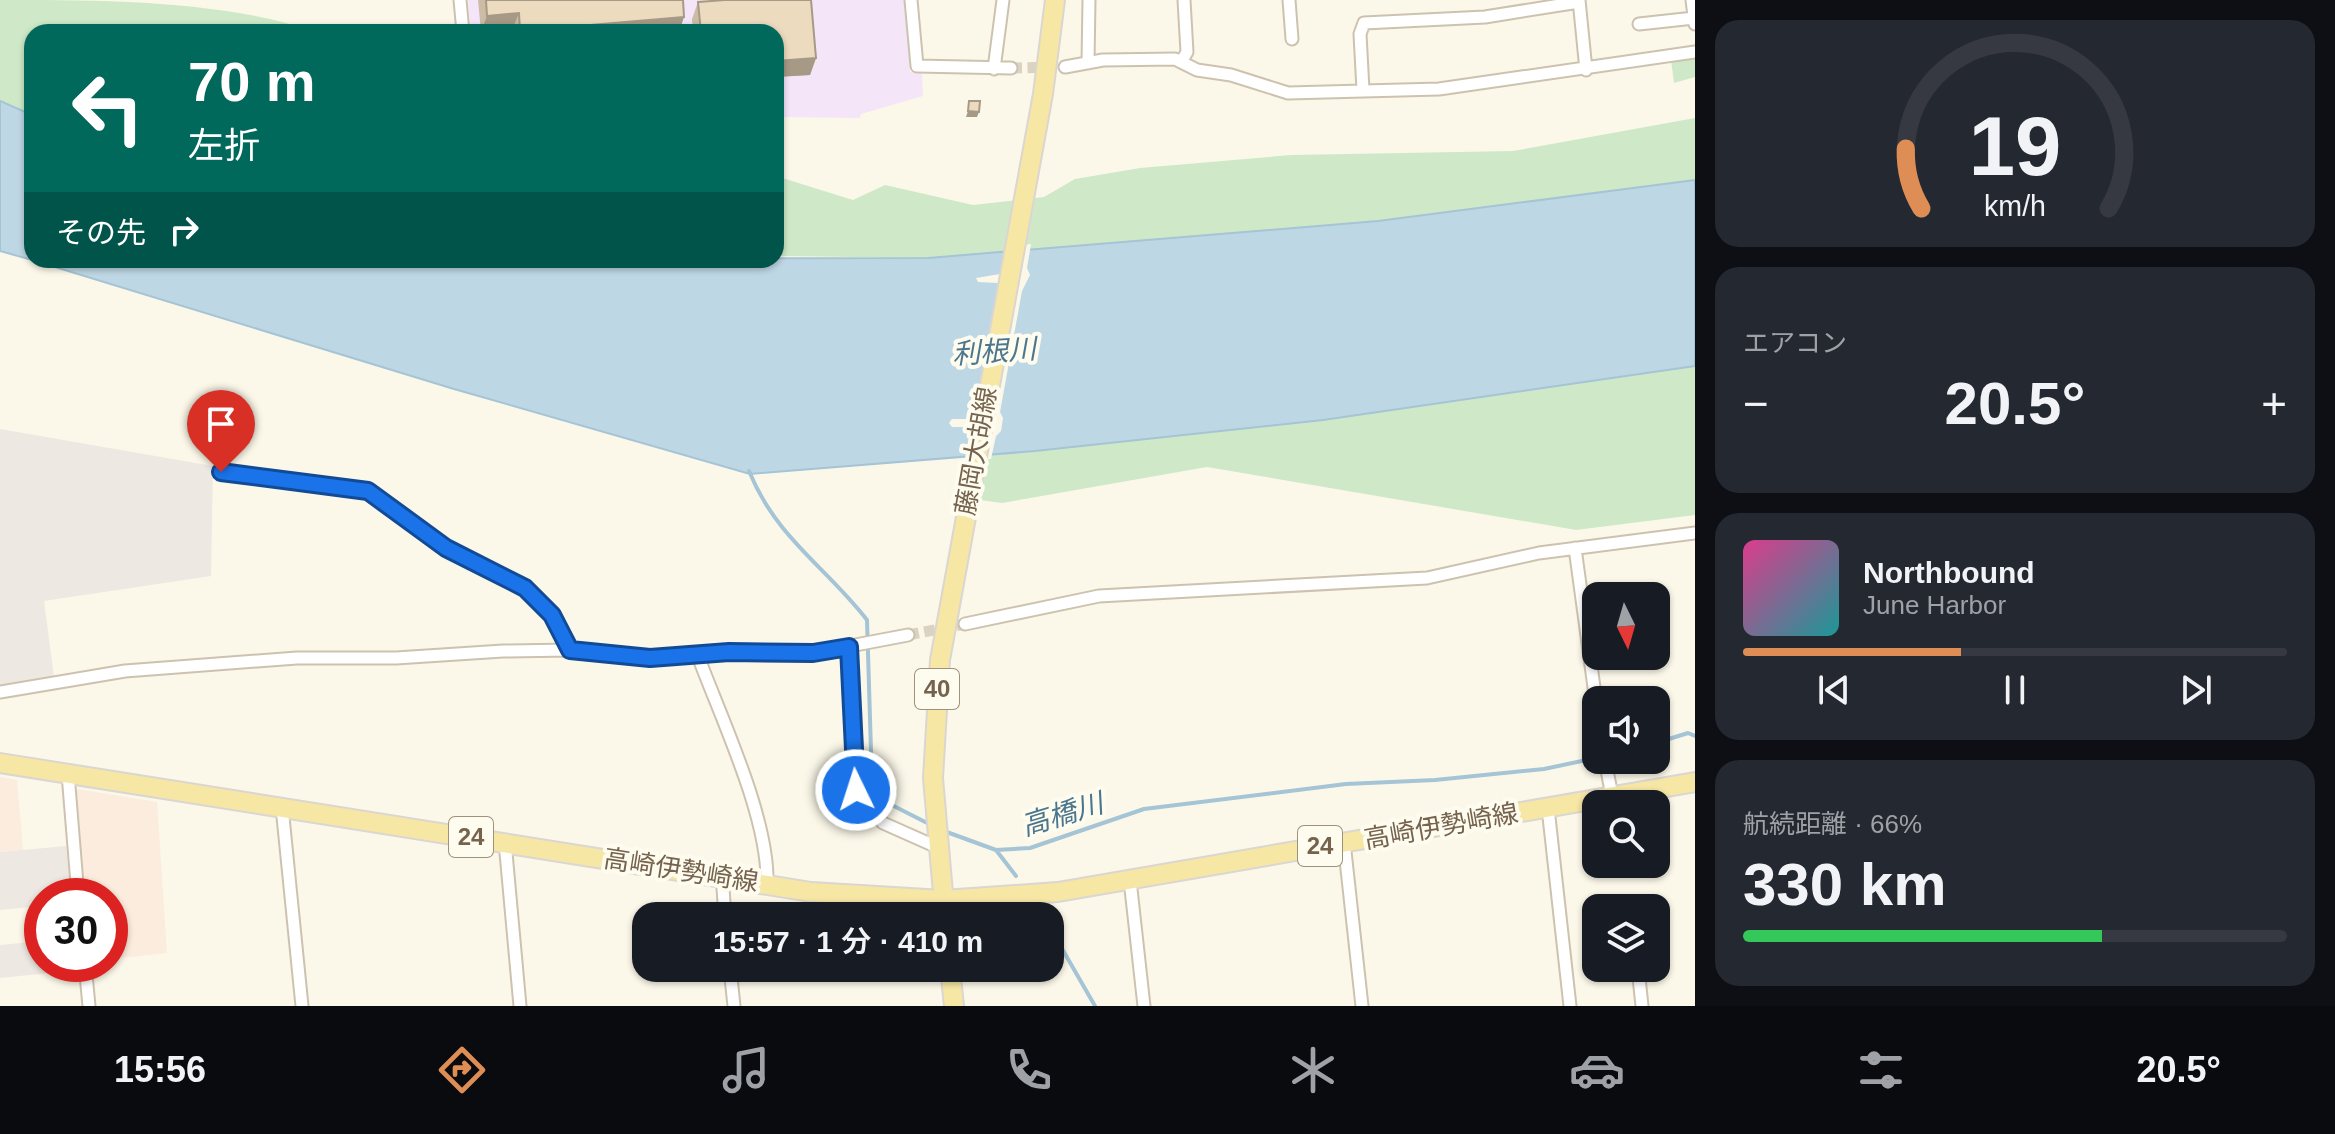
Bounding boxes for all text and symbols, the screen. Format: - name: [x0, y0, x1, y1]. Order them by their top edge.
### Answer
- text: 70 m: [188, 50, 316, 113]
- icon: left: [56, 56, 160, 160]
- text: 19: [1969, 100, 2061, 193]
- text: 左折: [188, 125, 260, 166]
- text: km/h: [1984, 190, 2046, 222]
- icon: right: [162, 208, 206, 252]
- text: その先: [56, 216, 146, 249]
- text: エアコン: [1743, 328, 1847, 358]
- water label: 利根川: [951, 333, 1040, 370]
- text: 20.5°: [1945, 370, 2085, 437]
- text: −: [1743, 379, 1769, 428]
- text: +: [2261, 379, 2287, 428]
- street label: 藤岡大胡線: [950, 384, 1002, 518]
- pin: [187, 390, 255, 472]
- icon: arrive: [199, 402, 243, 446]
- text: Northbound: [1863, 556, 2035, 589]
- north arrow: [1582, 582, 1670, 670]
- map controls: [1582, 582, 1670, 982]
- text: June Harbor: [1863, 590, 2006, 620]
- icon: previous: [1812, 668, 1856, 712]
- icon: pause: [1993, 668, 2037, 712]
- icon: next: [2174, 668, 2218, 712]
- road number: 40: [915, 669, 959, 709]
- button: sound: [1582, 686, 1670, 774]
- position arrow: [814, 748, 898, 832]
- water label: 高橋川: [1017, 787, 1110, 842]
- button: search: [1582, 790, 1670, 878]
- street label: 高崎伊勢崎線: [1362, 798, 1520, 854]
- text: 航続距離 · 66%: [1743, 809, 1922, 839]
- road number: 24: [449, 817, 493, 857]
- road number: 24: [1298, 826, 1342, 866]
- street label: 高崎伊勢崎線: [602, 843, 760, 897]
- text: 330 km: [1743, 851, 1947, 918]
- speed limit sign: 30: [24, 878, 128, 982]
- button: layers: [1582, 894, 1670, 982]
- text: 15:57 · 1 分 · 410 m: [713, 925, 983, 958]
- icon: directions: [434, 1042, 490, 1098]
- icon: music: [718, 1042, 774, 1098]
- icon: phone: [1001, 1042, 1057, 1098]
- icon: climate: [1285, 1042, 1341, 1098]
- icon: car: [1569, 1042, 1625, 1098]
- icon: filters: [1853, 1042, 1909, 1098]
- text: 15:56: [114, 1049, 206, 1090]
- text: 20.5°: [2137, 1049, 2221, 1090]

